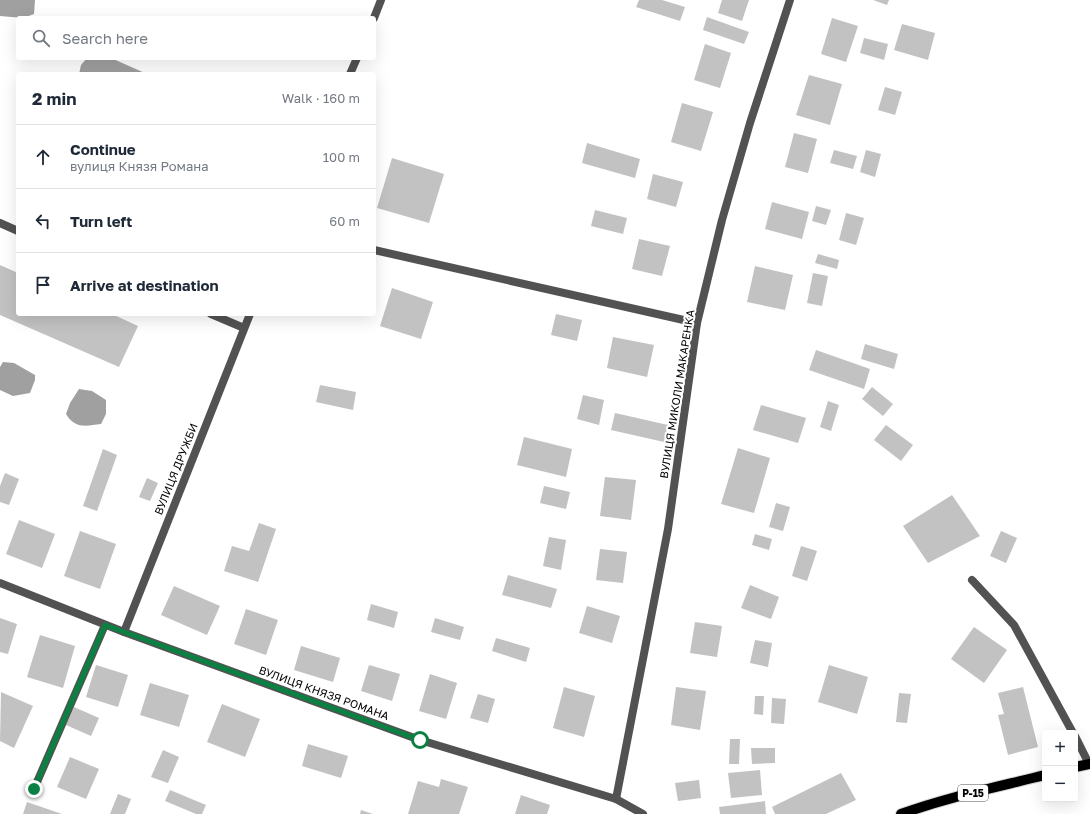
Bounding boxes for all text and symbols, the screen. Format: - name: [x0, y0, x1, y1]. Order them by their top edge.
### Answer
- search box: [16, 16, 376, 60]
- icon: search: [30, 27, 52, 49]
- text: Search here: [62, 29, 148, 47]
- text: 2 min: [32, 88, 76, 109]
- text: Walk · 160 m: [282, 90, 360, 106]
- text: Continue: [70, 140, 136, 158]
- icon: ahead: [32, 146, 54, 168]
- text: 100 m: [323, 149, 360, 165]
- text: вулиця Князя Романа: [70, 158, 209, 174]
- icon: left: [32, 210, 54, 232]
- text: Turn left: [70, 212, 132, 230]
- text: 60 m: [329, 213, 360, 229]
- icon: arrive: [32, 274, 54, 296]
- text: Arrive at destination: [70, 276, 219, 294]
- street label: ВУЛИЦЯ МИКОЛИ МАКАРЕНКА: [657, 308, 696, 479]
- street label: ВУЛИЦЯ ДРУЖБИ: [151, 421, 200, 516]
- street label: ВУЛИЦЯ КНЯЗЯ РОМАНА: [257, 663, 392, 722]
- map controls: [1042, 730, 1078, 802]
- button: +: [1042, 730, 1078, 766]
- route start: [411, 731, 429, 749]
- button: −: [1042, 766, 1078, 802]
- route end: [25, 780, 43, 798]
- road number: Р-15: [958, 785, 988, 801]

